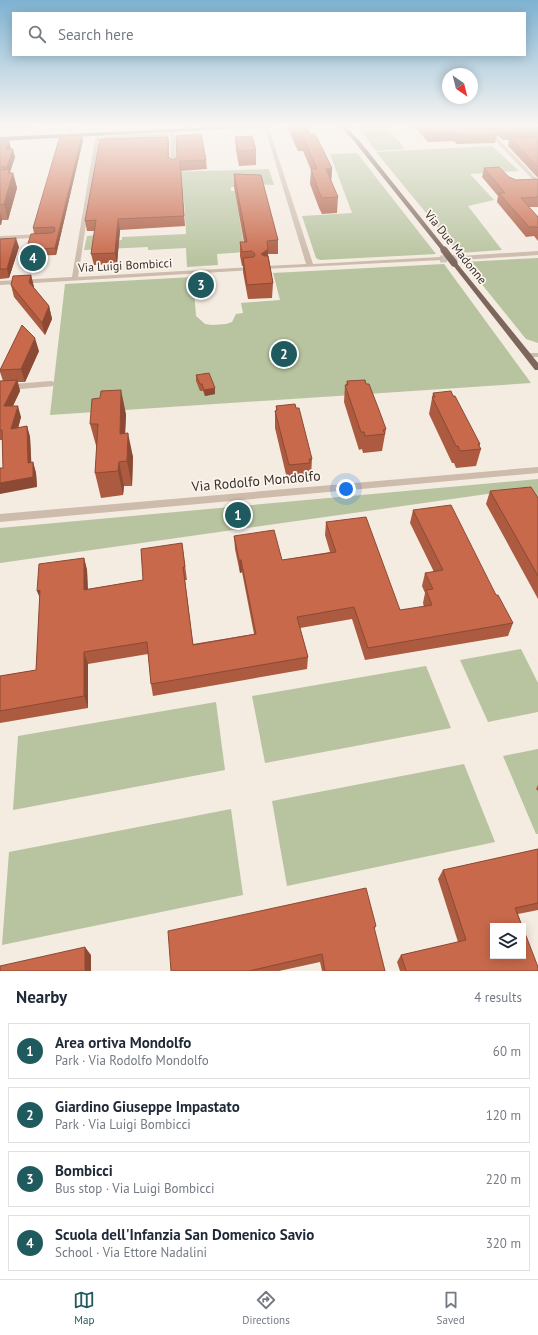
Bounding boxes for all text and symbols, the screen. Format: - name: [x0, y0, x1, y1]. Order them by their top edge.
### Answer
- search box: [12, 12, 526, 56]
- icon: search: [26, 23, 48, 45]
- text: Search here: [58, 25, 134, 44]
- north arrow: [442, 68, 478, 104]
- street label: Via Due Madonne: [421, 206, 490, 287]
- pin: 4: [20, 243, 46, 273]
- street label: Via Luigi Bombicci: [76, 255, 173, 275]
- pin: 3: [188, 270, 214, 300]
- pin: 2: [271, 339, 297, 369]
- street label: Via Rodolfo Mondolfo: [190, 466, 321, 496]
- your location: [336, 479, 356, 499]
- pin: 1: [225, 500, 251, 530]
- map controls: [490, 923, 526, 959]
- button: layers: [490, 923, 526, 959]
- text: Nearby: [16, 986, 67, 1008]
- text: 4 results: [474, 989, 522, 1006]
- text: Area ortiva Mondolfo: [55, 1033, 191, 1052]
- text: 1: [26, 1043, 34, 1060]
- text: 60 m: [493, 1043, 521, 1060]
- text: Park · Via Rodolfo Mondolfo: [55, 1052, 209, 1069]
- text: Giardino Giuseppe Impastato: [55, 1097, 240, 1116]
- text: 2: [26, 1107, 34, 1124]
- text: 120 m: [486, 1107, 521, 1124]
- text: Park · Via Luigi Bombicci: [55, 1116, 191, 1133]
- text: Bombicci: [55, 1161, 113, 1180]
- text: 3: [26, 1171, 34, 1188]
- text: 220 m: [486, 1171, 521, 1188]
- text: Bus stop · Via Luigi Bombicci: [55, 1180, 215, 1197]
- text: Scuola dell'Infanzia San Domenico Savio: [55, 1225, 314, 1244]
- text: 4: [26, 1235, 34, 1252]
- text: 320 m: [486, 1235, 521, 1252]
- text: School · Via Ettore Nadalini: [55, 1244, 207, 1261]
- tab: Map: [73, 1289, 95, 1327]
- tab: Directions: [242, 1289, 290, 1327]
- tab: Saved: [437, 1289, 465, 1327]

